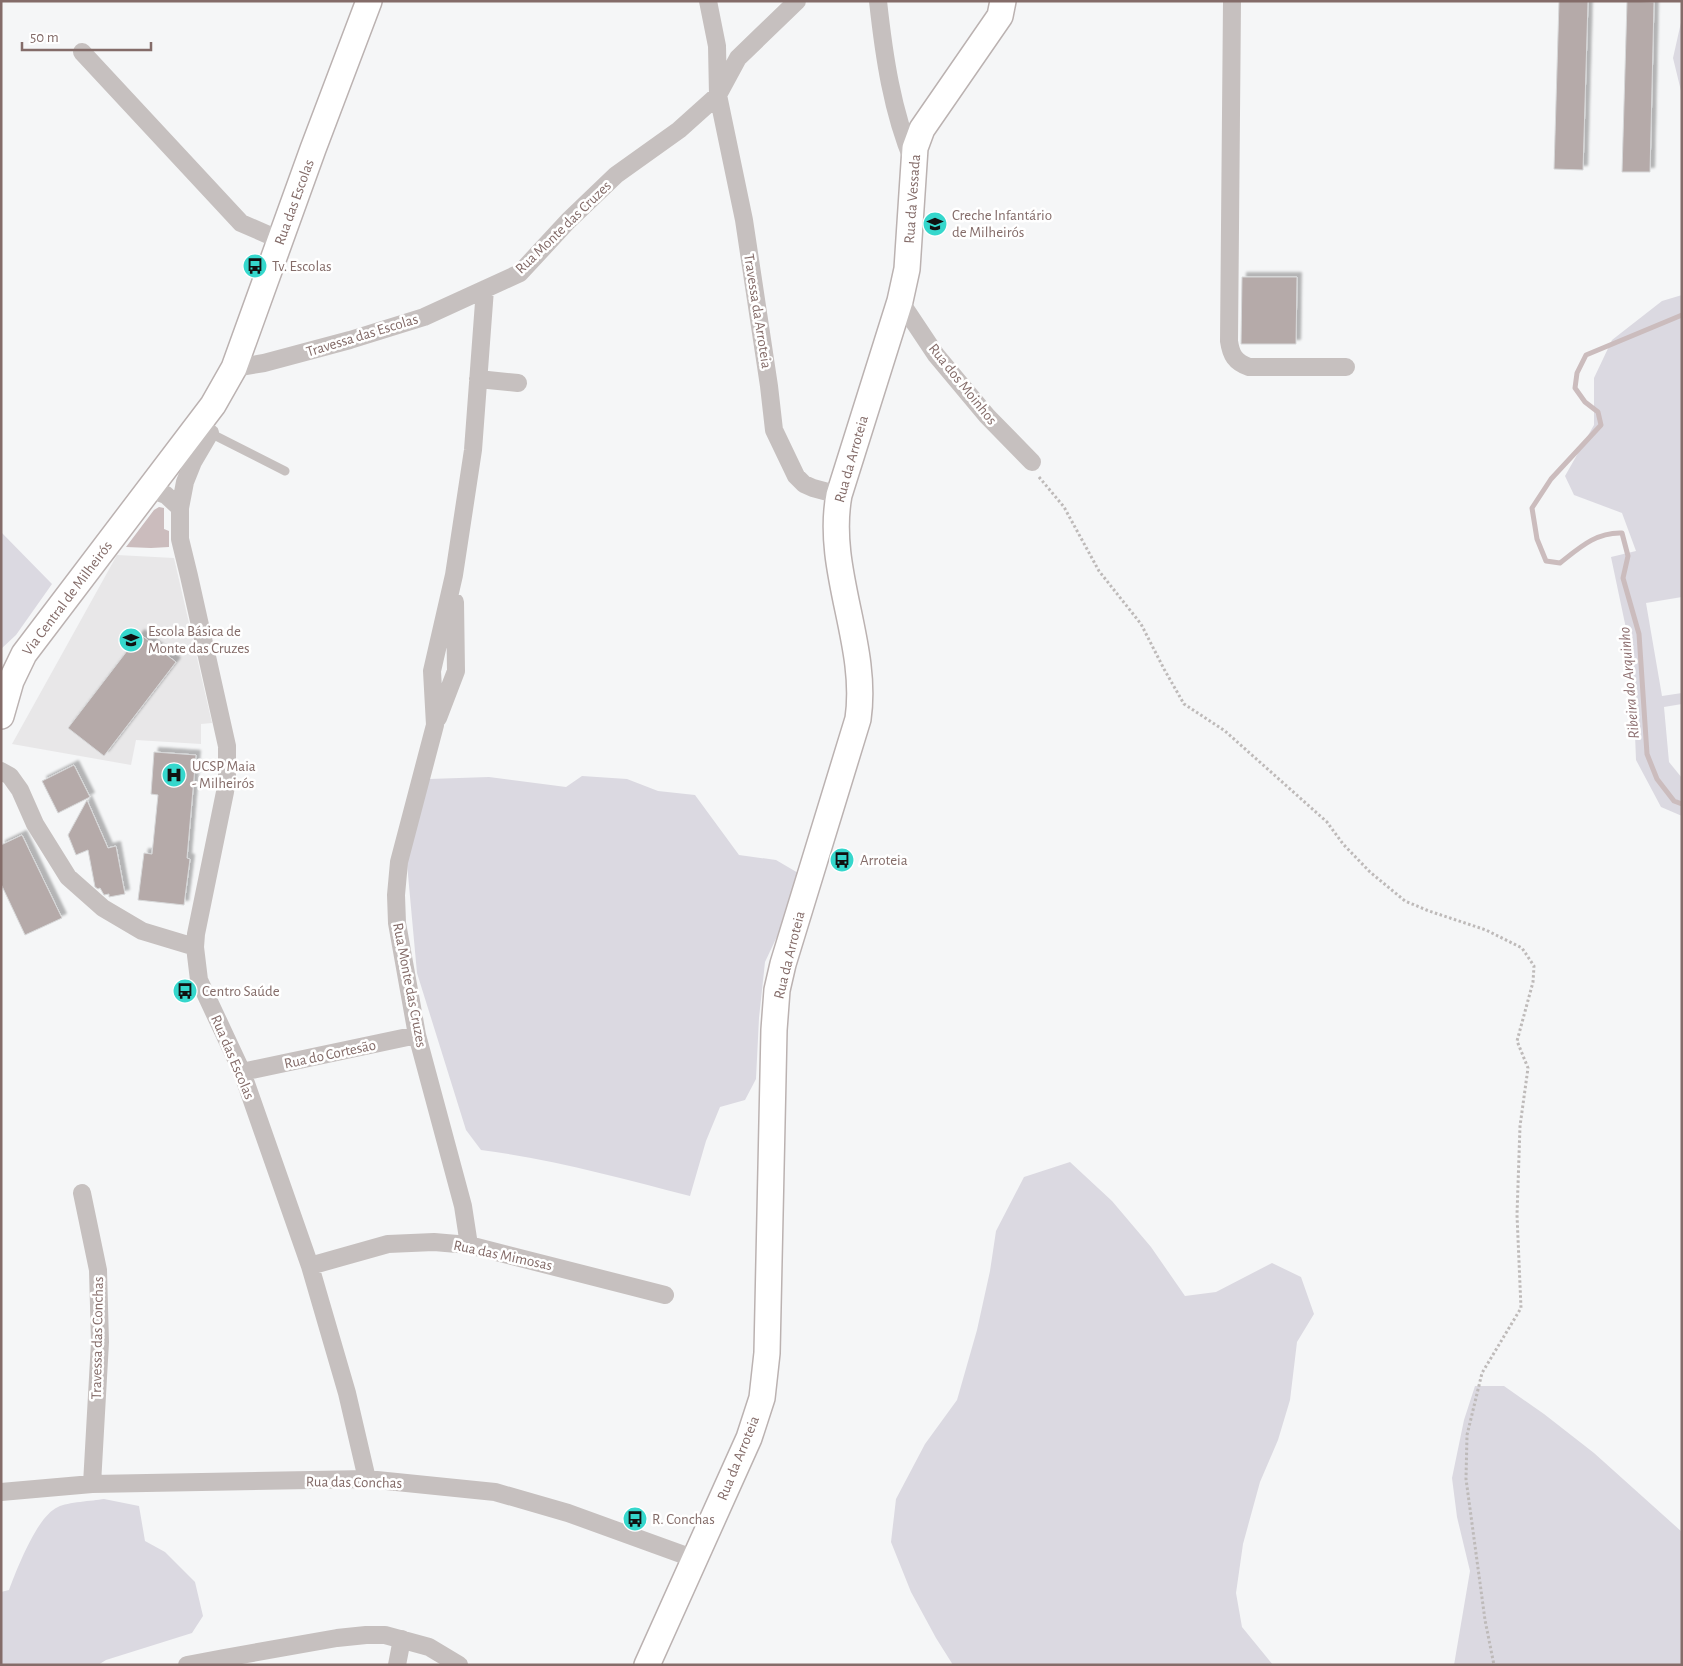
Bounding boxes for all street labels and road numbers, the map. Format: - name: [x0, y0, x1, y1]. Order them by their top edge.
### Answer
- street label: Rua da Vessada: [902, 154, 923, 244]
- street label: Rua das Escolas: [272, 157, 317, 247]
- street label: Rua Monte das Cruzes: [513, 178, 614, 277]
- street label: Travessa da Arroteia: [741, 253, 774, 370]
- street label: Travessa das Escolas: [304, 311, 420, 360]
- street label: Rua dos Moinhos: [926, 341, 1000, 428]
- street label: Rua da Arroteia: [832, 414, 871, 504]
- street label: Via Central de Milheirós: [20, 538, 115, 658]
- street label: Rua da Arroteia: [771, 910, 808, 1001]
- street label: Rua Monte das Cruzes: [390, 921, 429, 1049]
- street label: Rua das Escolas: [208, 1013, 257, 1102]
- street label: Rua do Cortesão: [283, 1037, 377, 1072]
- street label: Rua das Mimosas: [452, 1238, 554, 1273]
- street label: Travessa das Conchas: [89, 1277, 106, 1399]
- street label: Rua da Arroteia: [715, 1414, 762, 1503]
- street label: Rua das Conchas: [306, 1474, 402, 1491]

